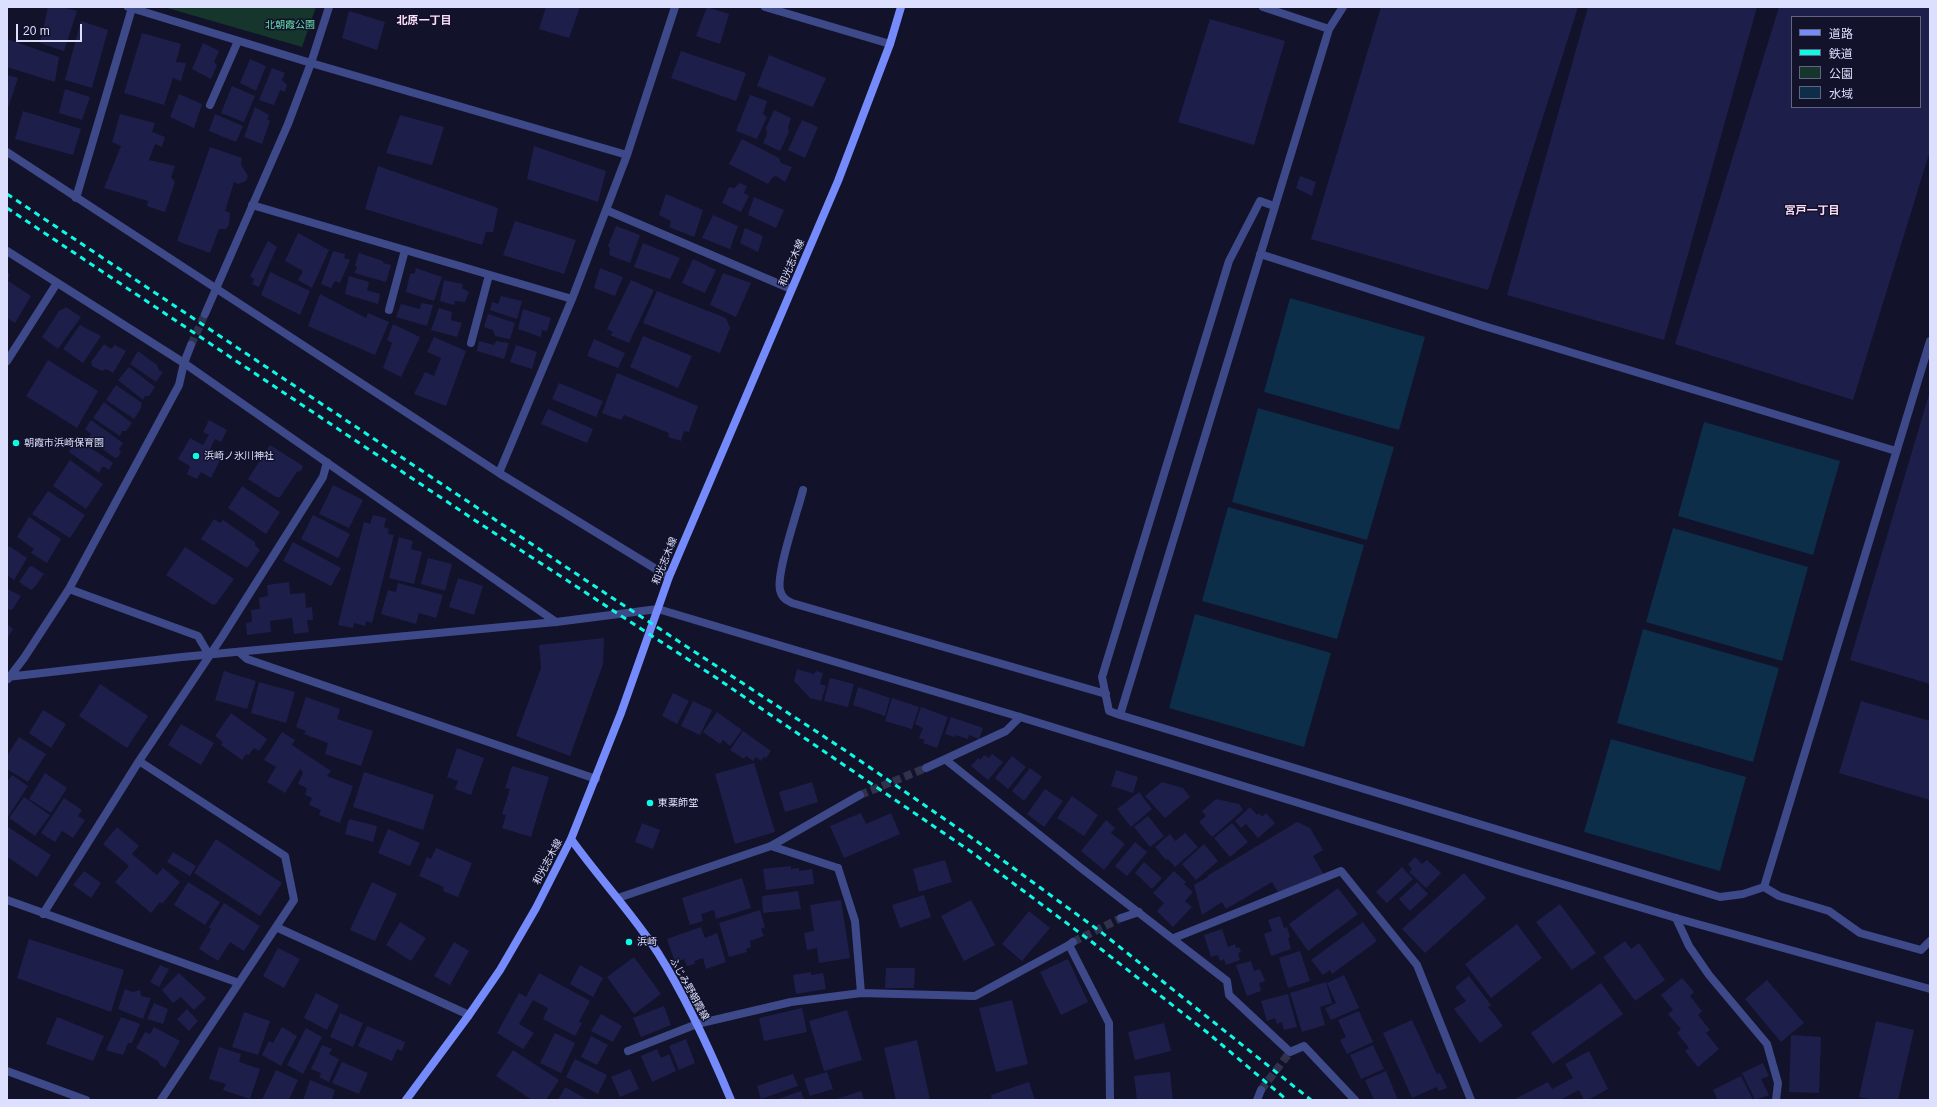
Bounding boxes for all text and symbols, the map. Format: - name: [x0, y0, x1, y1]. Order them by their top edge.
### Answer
- district label: 北原一丁目: [397, 14, 451, 28]
- scale bar: [18, 16, 84, 42]
- legend: [1791, 16, 1921, 108]
- park label: 北朝霞公園: [265, 19, 315, 31]
- text: 20 m: [23, 24, 50, 38]
- text: 道路: [1829, 27, 1853, 41]
- text: 鉄道: [1829, 47, 1853, 61]
- text: 公園: [1829, 67, 1853, 81]
- text: 水域: [1829, 87, 1853, 101]
- district label: 宮戸一丁目: [1785, 204, 1839, 218]
- street label: 和光志木線: [777, 238, 807, 288]
- place label: 朝霞市浜崎保育園: [24, 437, 104, 449]
- marker: 朝霞市浜崎保育園: [11, 438, 21, 448]
- place label: 浜崎ノ氷川神社: [204, 450, 274, 462]
- marker: 浜崎ノ氷川神社: [191, 451, 201, 461]
- street label: 和光志木線: [650, 536, 680, 586]
- place label: 東薬師堂: [658, 797, 698, 809]
- marker: 東薬師堂: [645, 798, 655, 808]
- street label: 和光志木線: [531, 837, 565, 887]
- place label: 浜崎: [637, 936, 657, 948]
- marker: 浜崎: [624, 937, 634, 947]
- street label: ふじみ野朝霞線: [667, 955, 711, 1023]

